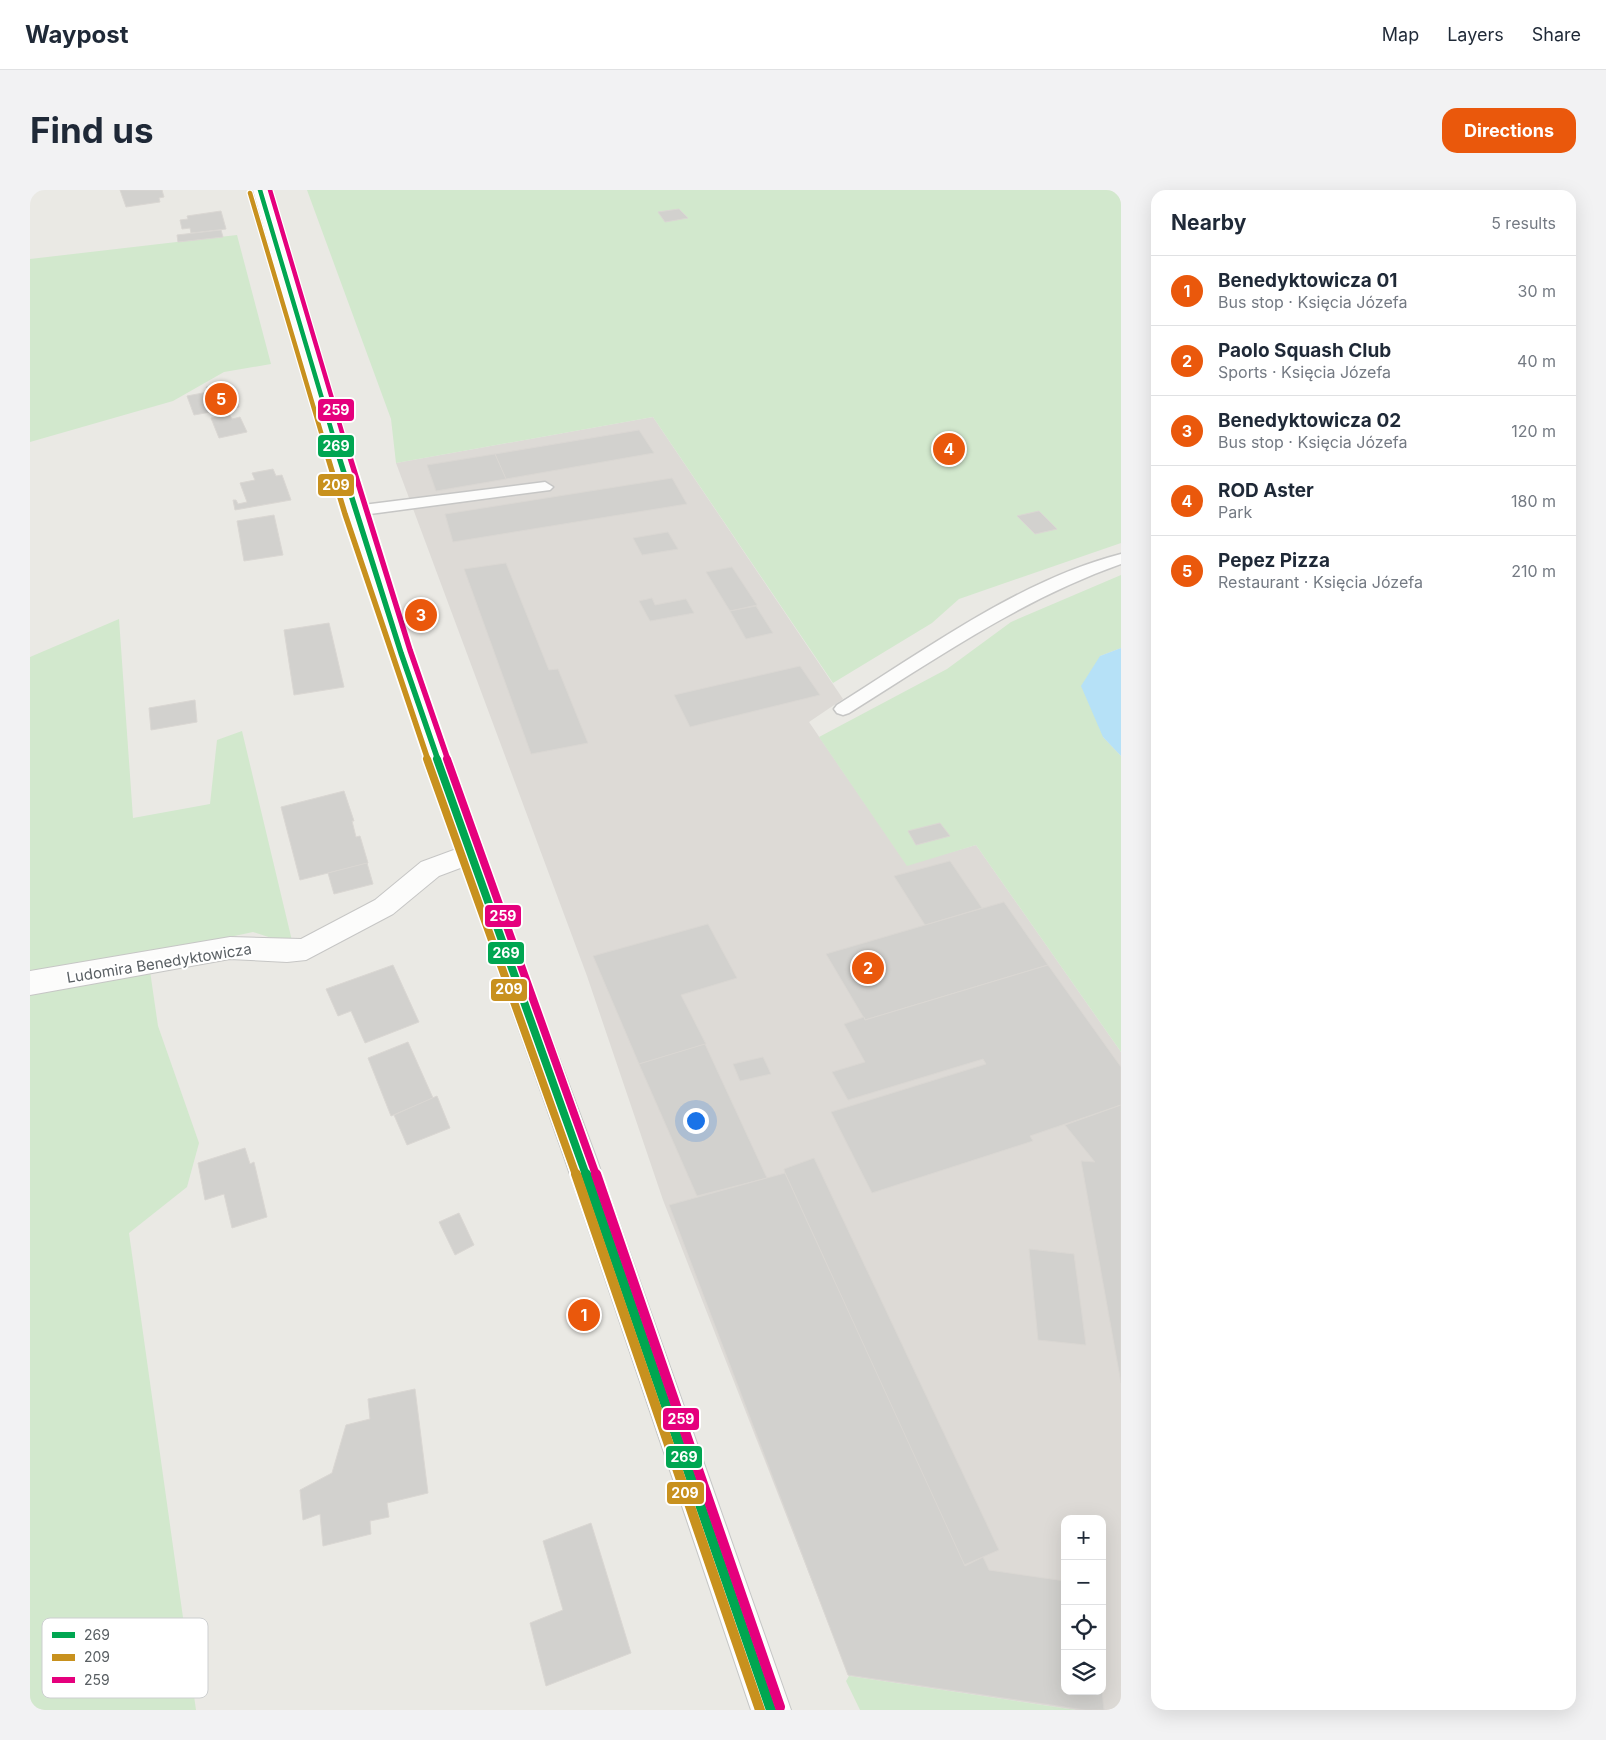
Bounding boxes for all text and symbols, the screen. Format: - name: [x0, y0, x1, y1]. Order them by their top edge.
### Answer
- text: Waypost: [25, 20, 129, 49]
- text: Map: [1382, 24, 1419, 45]
- text: Layers: [1447, 24, 1504, 45]
- text: Share: [1532, 24, 1581, 45]
- button: Directions: [1442, 108, 1576, 153]
- text: Find us: [30, 109, 154, 151]
- text: Nearby: [1171, 210, 1246, 235]
- text: 5 results: [1491, 213, 1556, 233]
- text: Benedyktowicza 01: [1218, 269, 1397, 292]
- text: 1: [1184, 281, 1190, 301]
- text: 30 m: [1518, 281, 1556, 301]
- text: Bus stop · Księcia Józefa: [1218, 292, 1407, 312]
- text: Paolo Squash Club: [1218, 339, 1391, 362]
- text: 2: [1182, 351, 1192, 371]
- text: 40 m: [1517, 351, 1556, 371]
- text: Sports · Księcia Józefa: [1218, 362, 1391, 382]
- pin: 5: [205, 380, 237, 418]
- line badge: 259: [317, 398, 355, 422]
- text: 259: [323, 401, 349, 418]
- text: Benedyktowicza 02: [1218, 409, 1401, 432]
- text: 3: [1182, 421, 1192, 441]
- text: 120 m: [1511, 421, 1556, 441]
- pin: 4: [933, 430, 965, 468]
- text: Bus stop · Księcia Józefa: [1218, 432, 1407, 452]
- line badge: 269: [317, 434, 355, 458]
- text: 269: [322, 437, 350, 454]
- line badge: 209: [317, 473, 355, 497]
- text: 209: [322, 476, 350, 493]
- text: ROD Aster: [1218, 479, 1314, 502]
- text: 4: [1182, 491, 1192, 511]
- text: 180 m: [1511, 491, 1556, 511]
- text: Park: [1218, 502, 1252, 522]
- text: Pepez Pizza: [1218, 549, 1330, 572]
- text: 5: [1182, 561, 1192, 581]
- text: 210 m: [1511, 561, 1556, 581]
- text: Restaurant · Księcia Józefa: [1218, 572, 1423, 592]
- pin: 3: [405, 596, 437, 634]
- line badge: 259: [484, 904, 522, 928]
- text: 259: [490, 907, 516, 924]
- street label: Ludomira Benedyktowicza: [65, 939, 253, 987]
- line badge: 269: [487, 941, 525, 965]
- text: 269: [492, 944, 520, 961]
- pin: 2: [852, 949, 884, 987]
- line badge: 209: [490, 978, 528, 1002]
- text: 209: [495, 980, 523, 997]
- your location: [683, 1108, 709, 1134]
- pin: 1: [568, 1296, 600, 1334]
- line badge: 259: [662, 1407, 700, 1431]
- text: 259: [668, 1410, 694, 1427]
- line badge: 269: [665, 1445, 703, 1469]
- text: 269: [670, 1448, 698, 1465]
- line badge: 209: [666, 1481, 705, 1505]
- text: 209: [671, 1484, 699, 1501]
- map controls: [1061, 1515, 1106, 1695]
- button: +: [1061, 1515, 1106, 1560]
- button: −: [1061, 1560, 1106, 1605]
- button: locate: [1061, 1605, 1106, 1650]
- legend: [42, 1618, 208, 1698]
- text: 269: [84, 1626, 110, 1643]
- text: 209: [84, 1648, 110, 1665]
- button: layers: [1061, 1650, 1106, 1695]
- text: 259: [84, 1671, 110, 1688]

